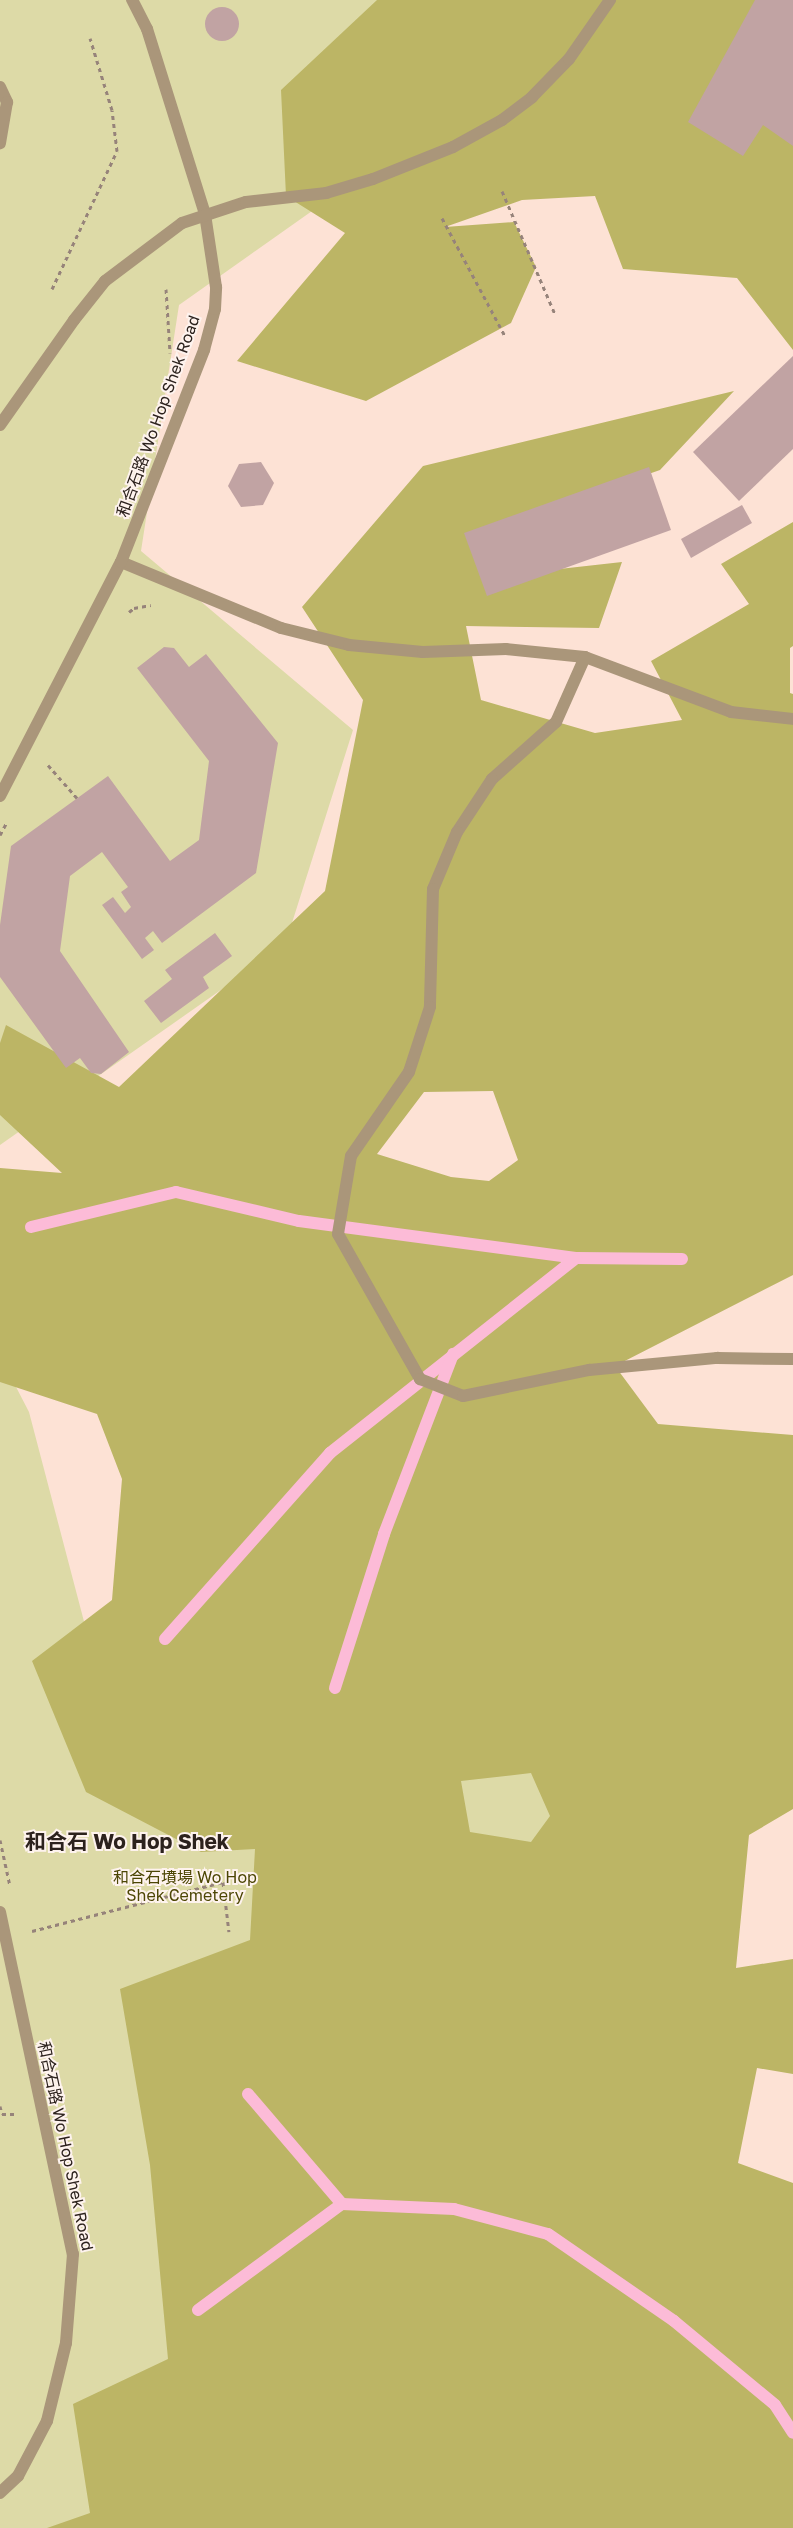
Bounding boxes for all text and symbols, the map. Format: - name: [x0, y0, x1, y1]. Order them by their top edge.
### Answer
- street label: 和合石路 Wo Hop Shek Road: [112, 312, 204, 520]
- district label: 和合石 Wo Hop Shek: [25, 1828, 229, 1854]
- park label: 和合石墳場 Wo Hop Shek Cemetery: [113, 1867, 257, 1905]
- street label: 和合石路 Wo Hop Shek Road: [34, 2040, 98, 2252]

